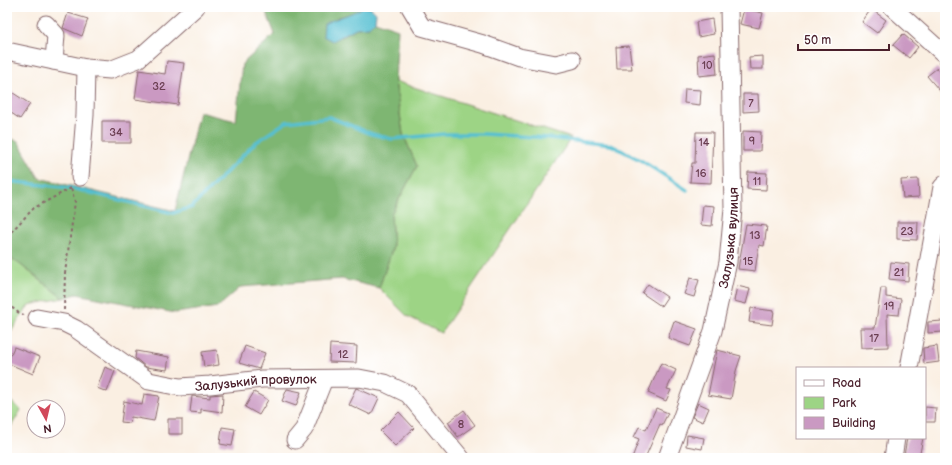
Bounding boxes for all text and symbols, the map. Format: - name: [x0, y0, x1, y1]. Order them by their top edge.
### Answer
- scale bar: [798, 26, 889, 52]
- text: 50 m: [804, 33, 831, 48]
- house number: 10: [702, 59, 713, 72]
- house number: 32: [152, 80, 166, 93]
- house number: 7: [748, 97, 754, 110]
- house number: 34: [109, 126, 123, 139]
- house number: 9: [749, 135, 755, 148]
- house number: 14: [699, 136, 710, 149]
- house number: 16: [696, 167, 707, 180]
- house number: 11: [753, 175, 761, 188]
- street label: Залузька вулиця: [716, 187, 742, 290]
- house number: 23: [900, 225, 914, 238]
- house number: 13: [749, 229, 761, 242]
- house number: 15: [743, 255, 753, 268]
- house number: 21: [894, 266, 904, 279]
- house number: 19: [884, 300, 894, 313]
- house number: 17: [869, 332, 879, 345]
- house number: 12: [338, 348, 349, 361]
- legend: [796, 367, 926, 439]
- street label: Залузький провулок: [194, 371, 317, 395]
- text: Road: [832, 376, 861, 391]
- text: Park: [832, 396, 856, 411]
- north arrow: [26, 399, 66, 439]
- text: Building: [832, 416, 876, 431]
- house number: 8: [458, 418, 464, 431]
- text: N: [42, 421, 52, 435]

